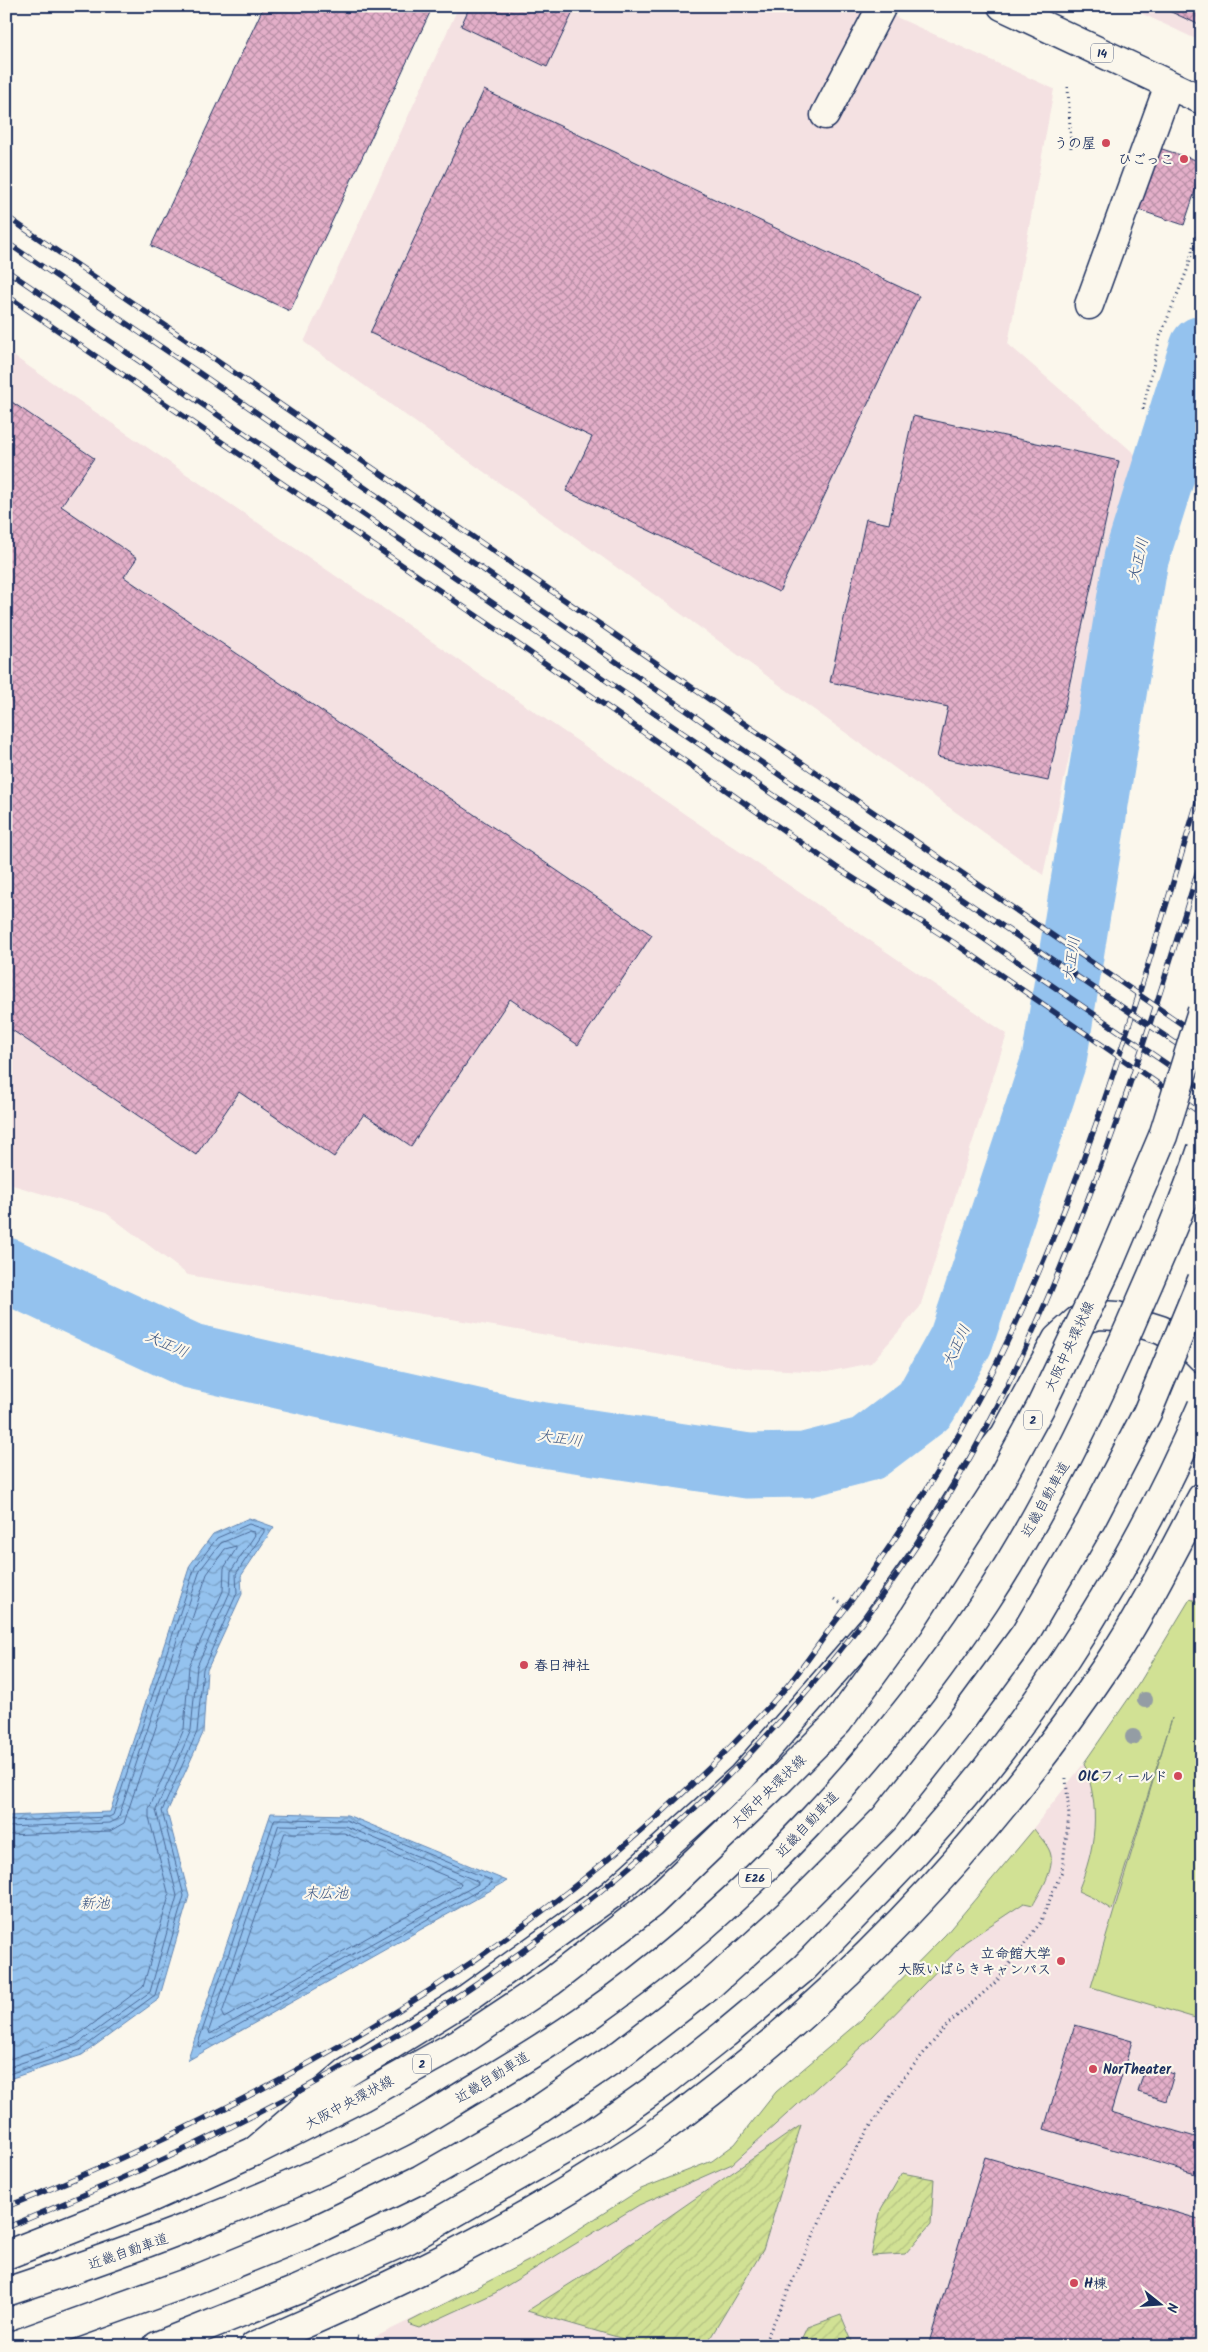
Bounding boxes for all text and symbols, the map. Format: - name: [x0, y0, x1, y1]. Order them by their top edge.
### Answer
- road number: 14: [1091, 44, 1113, 62]
- place label: うの屋: [1054, 133, 1096, 155]
- marker: うの屋: [1100, 137, 1112, 149]
- place label: ひごっこ: [1118, 149, 1174, 171]
- marker: ひごっこ: [1178, 153, 1190, 165]
- water label: 大正川: [1122, 536, 1156, 585]
- water label: 大正川: [1057, 935, 1087, 983]
- street label: 大阪中央環状線: [1039, 1297, 1101, 1395]
- water label: 大正川: [937, 1321, 977, 1372]
- water label: 大正川: [141, 1325, 192, 1365]
- road number: 2: [1024, 1410, 1042, 1430]
- water label: 大正川: [536, 1424, 584, 1454]
- street label: 近畿自動車道: [1016, 1457, 1076, 1542]
- place label: 春日神社: [534, 1655, 590, 1677]
- marker: 春日神社: [518, 1659, 530, 1671]
- street label: 大阪中央環状線: [726, 1750, 812, 1834]
- place label: OICフィールド: [1078, 1766, 1168, 1788]
- marker: OICフィールド: [1172, 1770, 1184, 1782]
- street label: 近畿自動車道: [771, 1786, 844, 1863]
- road number: E26: [739, 1869, 771, 1888]
- water label: 末広池: [303, 1882, 349, 1906]
- water label: 新池: [80, 1892, 111, 1916]
- place label: 立命館大学 大阪いばらきキャンパス: [898, 1943, 1051, 1981]
- marker: 立命館大学 大阪いばらきキャンパス: [1055, 1955, 1067, 1967]
- street label: 近畿自動車道: [451, 2046, 534, 2109]
- road number: 2: [413, 2054, 431, 2074]
- place label: NorTheater: [1103, 2059, 1172, 2081]
- marker: NorTheater: [1087, 2063, 1099, 2075]
- street label: 大阪中央環状線: [301, 2070, 398, 2136]
- street label: 近畿自動車道: [85, 2228, 172, 2276]
- place label: H棟: [1084, 2273, 1108, 2295]
- marker: H棟: [1068, 2277, 1080, 2289]
- north arrow: [1136, 2280, 1186, 2330]
- text: N: [1160, 2300, 1183, 2315]

